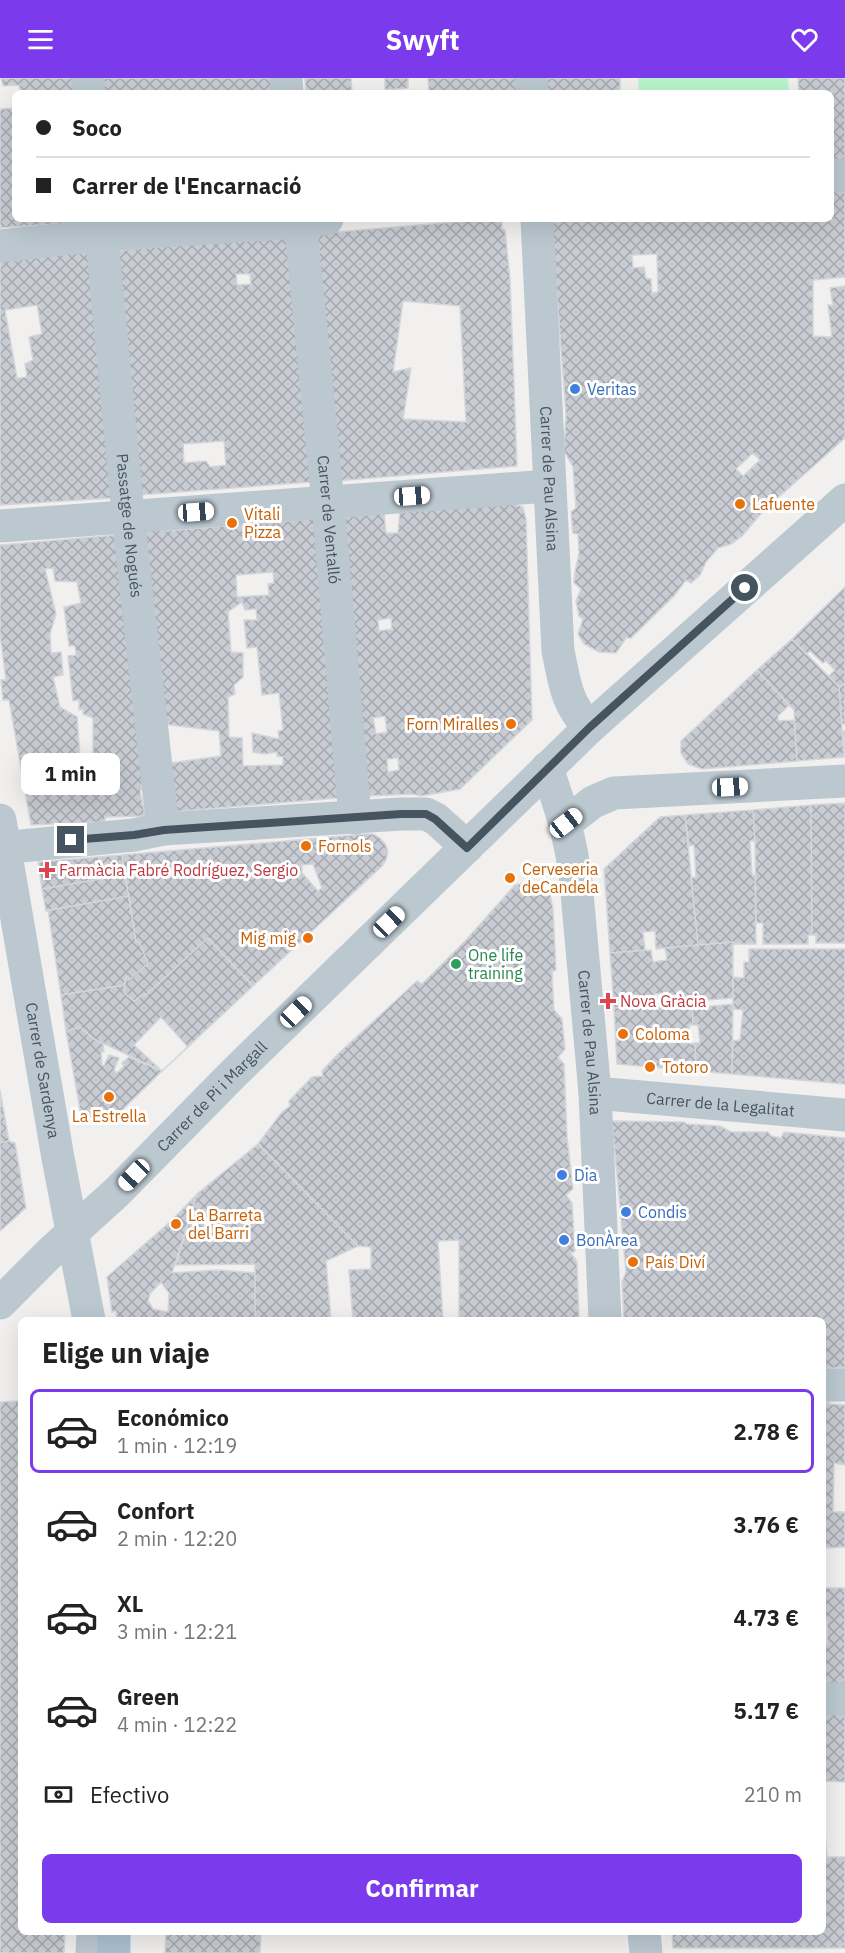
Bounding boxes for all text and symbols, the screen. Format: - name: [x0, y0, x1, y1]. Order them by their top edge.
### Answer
- text: Swyft: [385, 22, 460, 57]
- icon: menu: [24, 23, 57, 56]
- icon: heart: [788, 23, 821, 56]
- text: Soco: [72, 113, 122, 142]
- text: Carrer de l'Encarnació: [72, 171, 301, 200]
- place label: Veritas: [587, 379, 637, 399]
- marker: Veritas: [568, 382, 582, 396]
- street label: Carrer de Pau Alsina: [536, 406, 563, 552]
- street label: Passatge de Nogués: [112, 453, 147, 599]
- street label: Carrer de Ventalló: [313, 454, 345, 585]
- car: [393, 486, 431, 506]
- place label: Lafuente: [752, 494, 815, 514]
- marker: Lafuente: [733, 497, 747, 511]
- car: [177, 502, 215, 522]
- place label: Vitali Pizza: [244, 504, 282, 542]
- marker: Vitali Pizza: [225, 516, 239, 530]
- route start: [731, 574, 758, 601]
- place label: Forn Miralles: [406, 714, 499, 734]
- marker: Forn Miralles: [504, 717, 518, 731]
- callout: 1 min: [22, 753, 121, 795]
- text: 1 min: [44, 760, 97, 787]
- car: [712, 777, 748, 797]
- car: [546, 805, 586, 841]
- route end: [57, 826, 84, 853]
- place label: Fornols: [318, 836, 372, 856]
- marker: Fornols: [299, 839, 313, 853]
- place label: Cerveseria deCandela: [522, 859, 599, 897]
- place label: Farmàcia Fabré Rodríguez, Sergio: [59, 860, 298, 880]
- marker: Farmàcia Fabré Rodríguez, Sergio: [40, 863, 54, 877]
- marker: Cerveseria deCandela: [503, 871, 517, 885]
- car: [370, 903, 408, 941]
- place label: Mig mig: [240, 928, 297, 948]
- marker: Mig mig: [301, 931, 315, 945]
- place label: One life training: [468, 945, 523, 983]
- marker: One life training: [449, 957, 463, 971]
- street label: Carrer de Pau Alsina: [574, 969, 606, 1116]
- place label: Nova Gràcia: [620, 991, 707, 1011]
- car: [277, 993, 315, 1031]
- marker: Nova Gràcia: [601, 994, 615, 1008]
- street label: Carrer de Sardenya: [21, 1001, 65, 1140]
- place label: Coloma: [635, 1024, 690, 1044]
- marker: Coloma: [616, 1027, 630, 1041]
- street label: Carrer de Pi i Margall: [152, 1037, 271, 1156]
- place label: Totoro: [662, 1057, 708, 1077]
- marker: Totoro: [643, 1060, 657, 1074]
- street label: Carrer de la Legalitat: [645, 1088, 796, 1121]
- marker: La Estrella: [102, 1090, 116, 1104]
- place label: La Estrella: [72, 1106, 147, 1126]
- car: [115, 1156, 153, 1194]
- place label: Dia: [574, 1165, 598, 1185]
- marker: Dia: [555, 1168, 569, 1182]
- place label: Condis: [638, 1202, 687, 1222]
- place label: La Barreta del Barri: [188, 1205, 262, 1243]
- marker: Condis: [619, 1205, 633, 1219]
- marker: La Barreta del Barri: [169, 1217, 183, 1231]
- place label: BonÀrea: [576, 1229, 638, 1250]
- marker: BonÀrea: [557, 1233, 571, 1247]
- place label: País Diví: [645, 1252, 705, 1272]
- marker: País Diví: [626, 1255, 640, 1269]
- text: Elige un viaje: [42, 1335, 210, 1370]
- text: Económico: [117, 1403, 229, 1432]
- icon: car: [45, 1404, 99, 1458]
- text: 2.78 €: [734, 1417, 799, 1446]
- text: 1 min · 12:19: [117, 1432, 237, 1459]
- text: Confort: [117, 1496, 195, 1525]
- icon: car: [45, 1497, 99, 1551]
- text: 3.76 €: [734, 1510, 799, 1539]
- text: 2 min · 12:20: [117, 1525, 237, 1552]
- text: XL: [117, 1589, 143, 1618]
- icon: car: [45, 1590, 99, 1644]
- text: 4.73 €: [734, 1603, 799, 1632]
- text: 3 min · 12:21: [117, 1618, 237, 1645]
- text: Green: [117, 1682, 179, 1711]
- icon: car: [45, 1683, 99, 1737]
- text: 5.17 €: [734, 1696, 799, 1725]
- text: 4 min · 12:22: [117, 1711, 237, 1738]
- icon: cash: [42, 1778, 75, 1811]
- text: Efectivo: [90, 1780, 169, 1809]
- text: 210 m: [744, 1781, 802, 1808]
- button: Confirmar: [42, 1854, 802, 1923]

